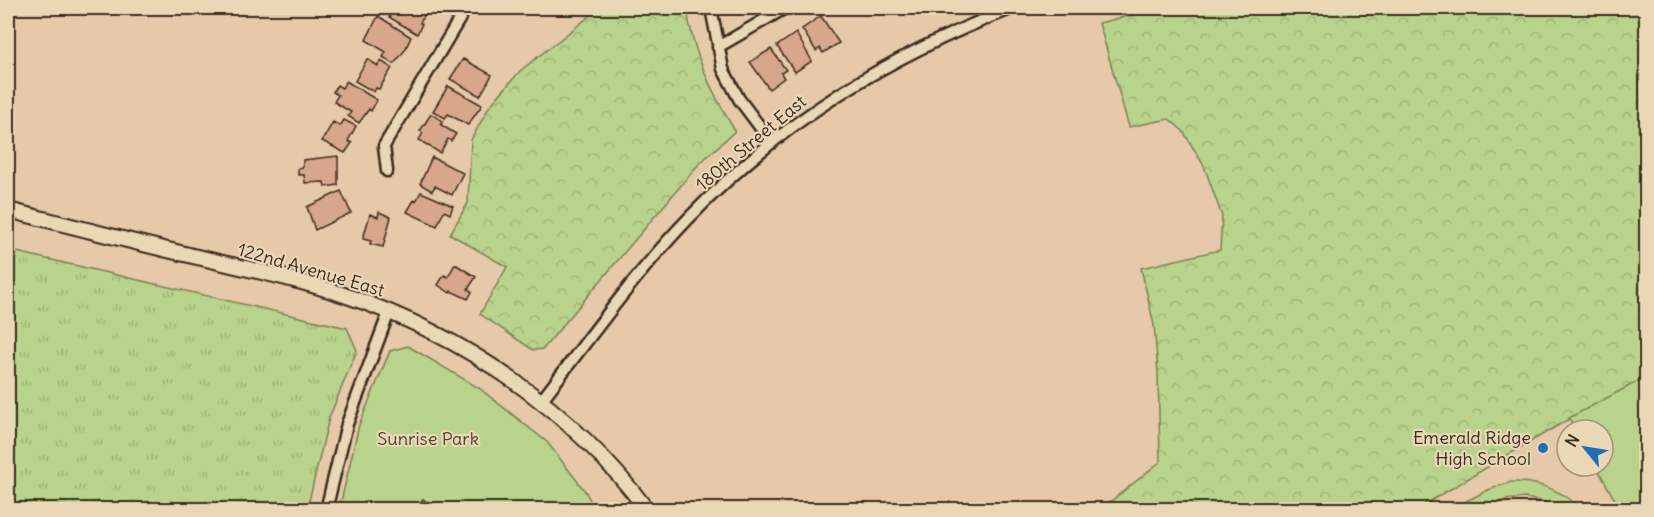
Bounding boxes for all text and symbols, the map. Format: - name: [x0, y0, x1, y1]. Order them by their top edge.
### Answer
- street label: 180th Street East: [691, 90, 811, 196]
- street label: 122nd Avenue East: [235, 238, 387, 301]
- north arrow: [1555, 418, 1615, 478]
- place label: Emerald Ridge High School: [1413, 426, 1531, 470]
- park label: Sunrise Park: [377, 427, 479, 450]
- text: N: [1561, 431, 1583, 450]
- marker: Emerald Ridge High School: [1536, 441, 1550, 455]

